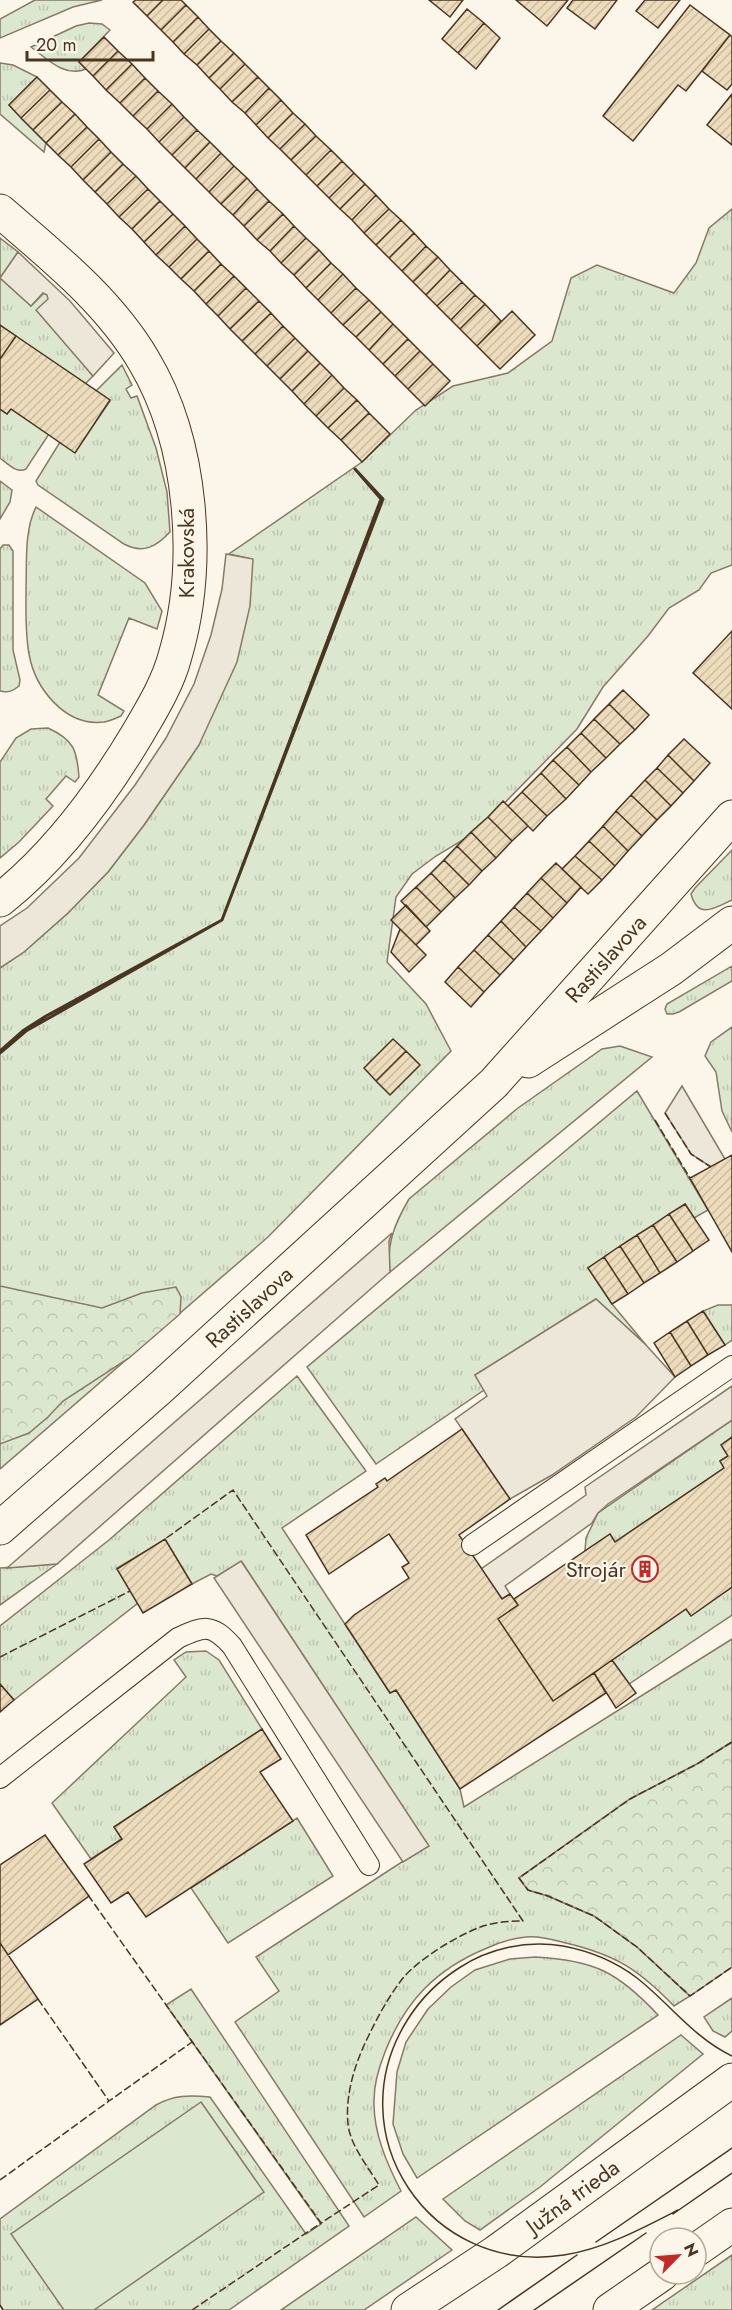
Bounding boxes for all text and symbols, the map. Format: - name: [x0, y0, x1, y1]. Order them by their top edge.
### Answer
- scale bar: [27, 24, 153, 62]
- text: 20 m: [36, 32, 76, 58]
- street label: Krakovská: [170, 508, 202, 598]
- street label: Rastislavova: [557, 907, 654, 1010]
- street label: Rastislavova: [198, 1258, 300, 1355]
- place label: Strojár: [566, 1553, 626, 1585]
- building icon: Strojár: [630, 1554, 660, 1584]
- street label: Južná trieda: [517, 2151, 626, 2243]
- north arrow: [648, 2226, 708, 2286]
- text: N: [678, 2239, 704, 2260]

